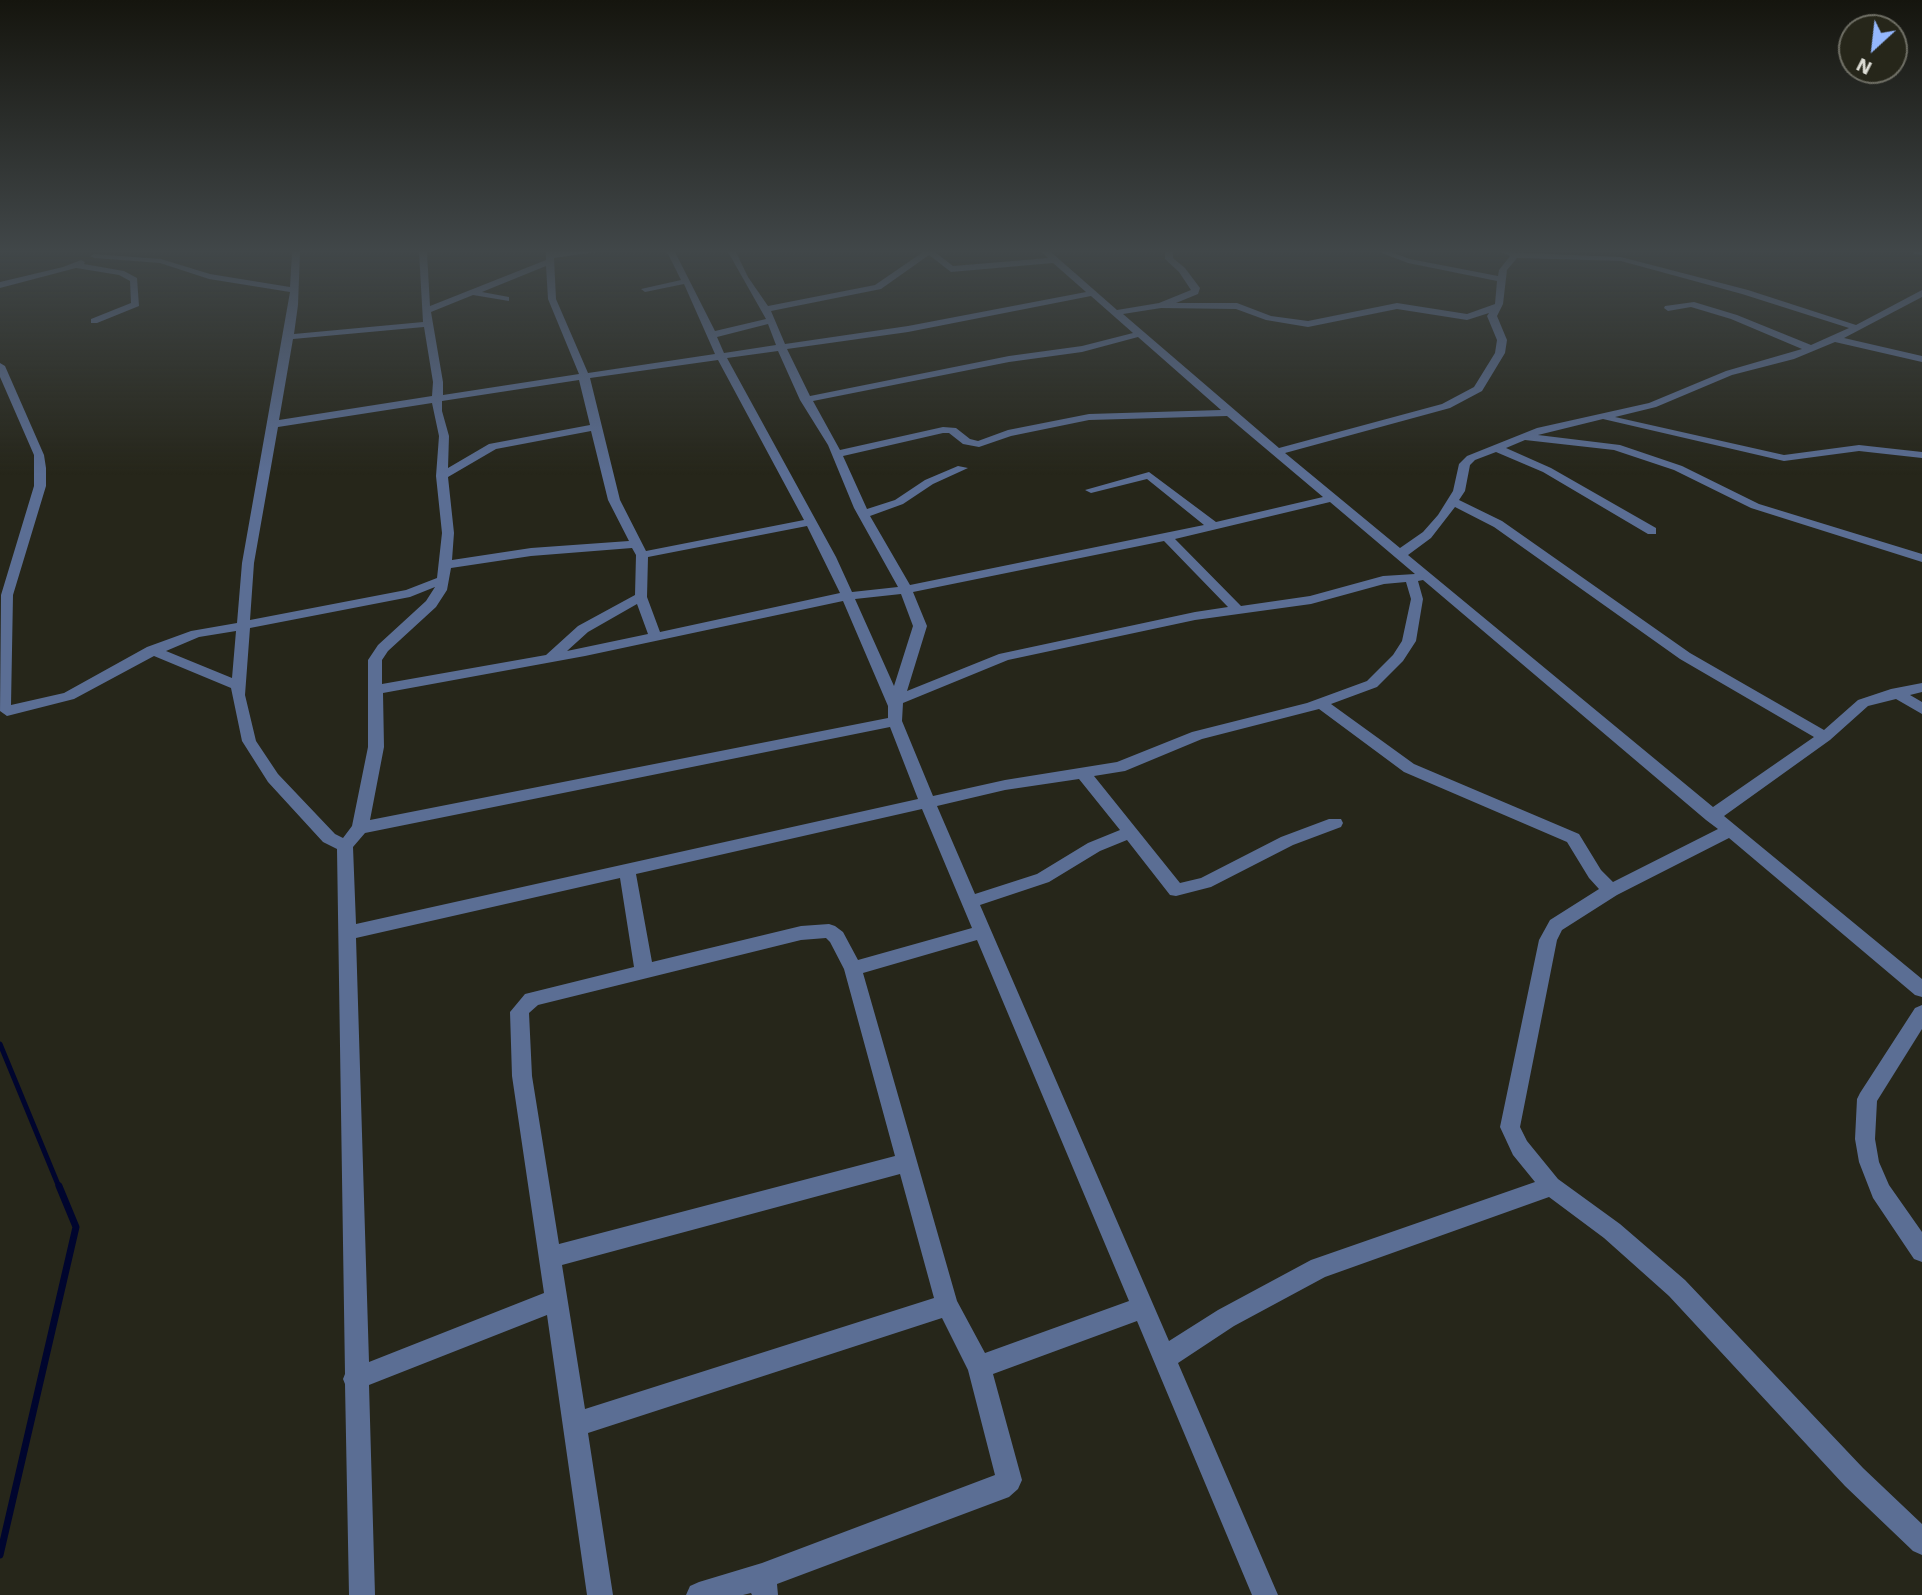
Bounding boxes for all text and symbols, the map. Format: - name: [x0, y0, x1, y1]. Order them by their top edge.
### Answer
- north arrow: [1838, 14, 1908, 84]
- text: N: [1853, 53, 1876, 80]

